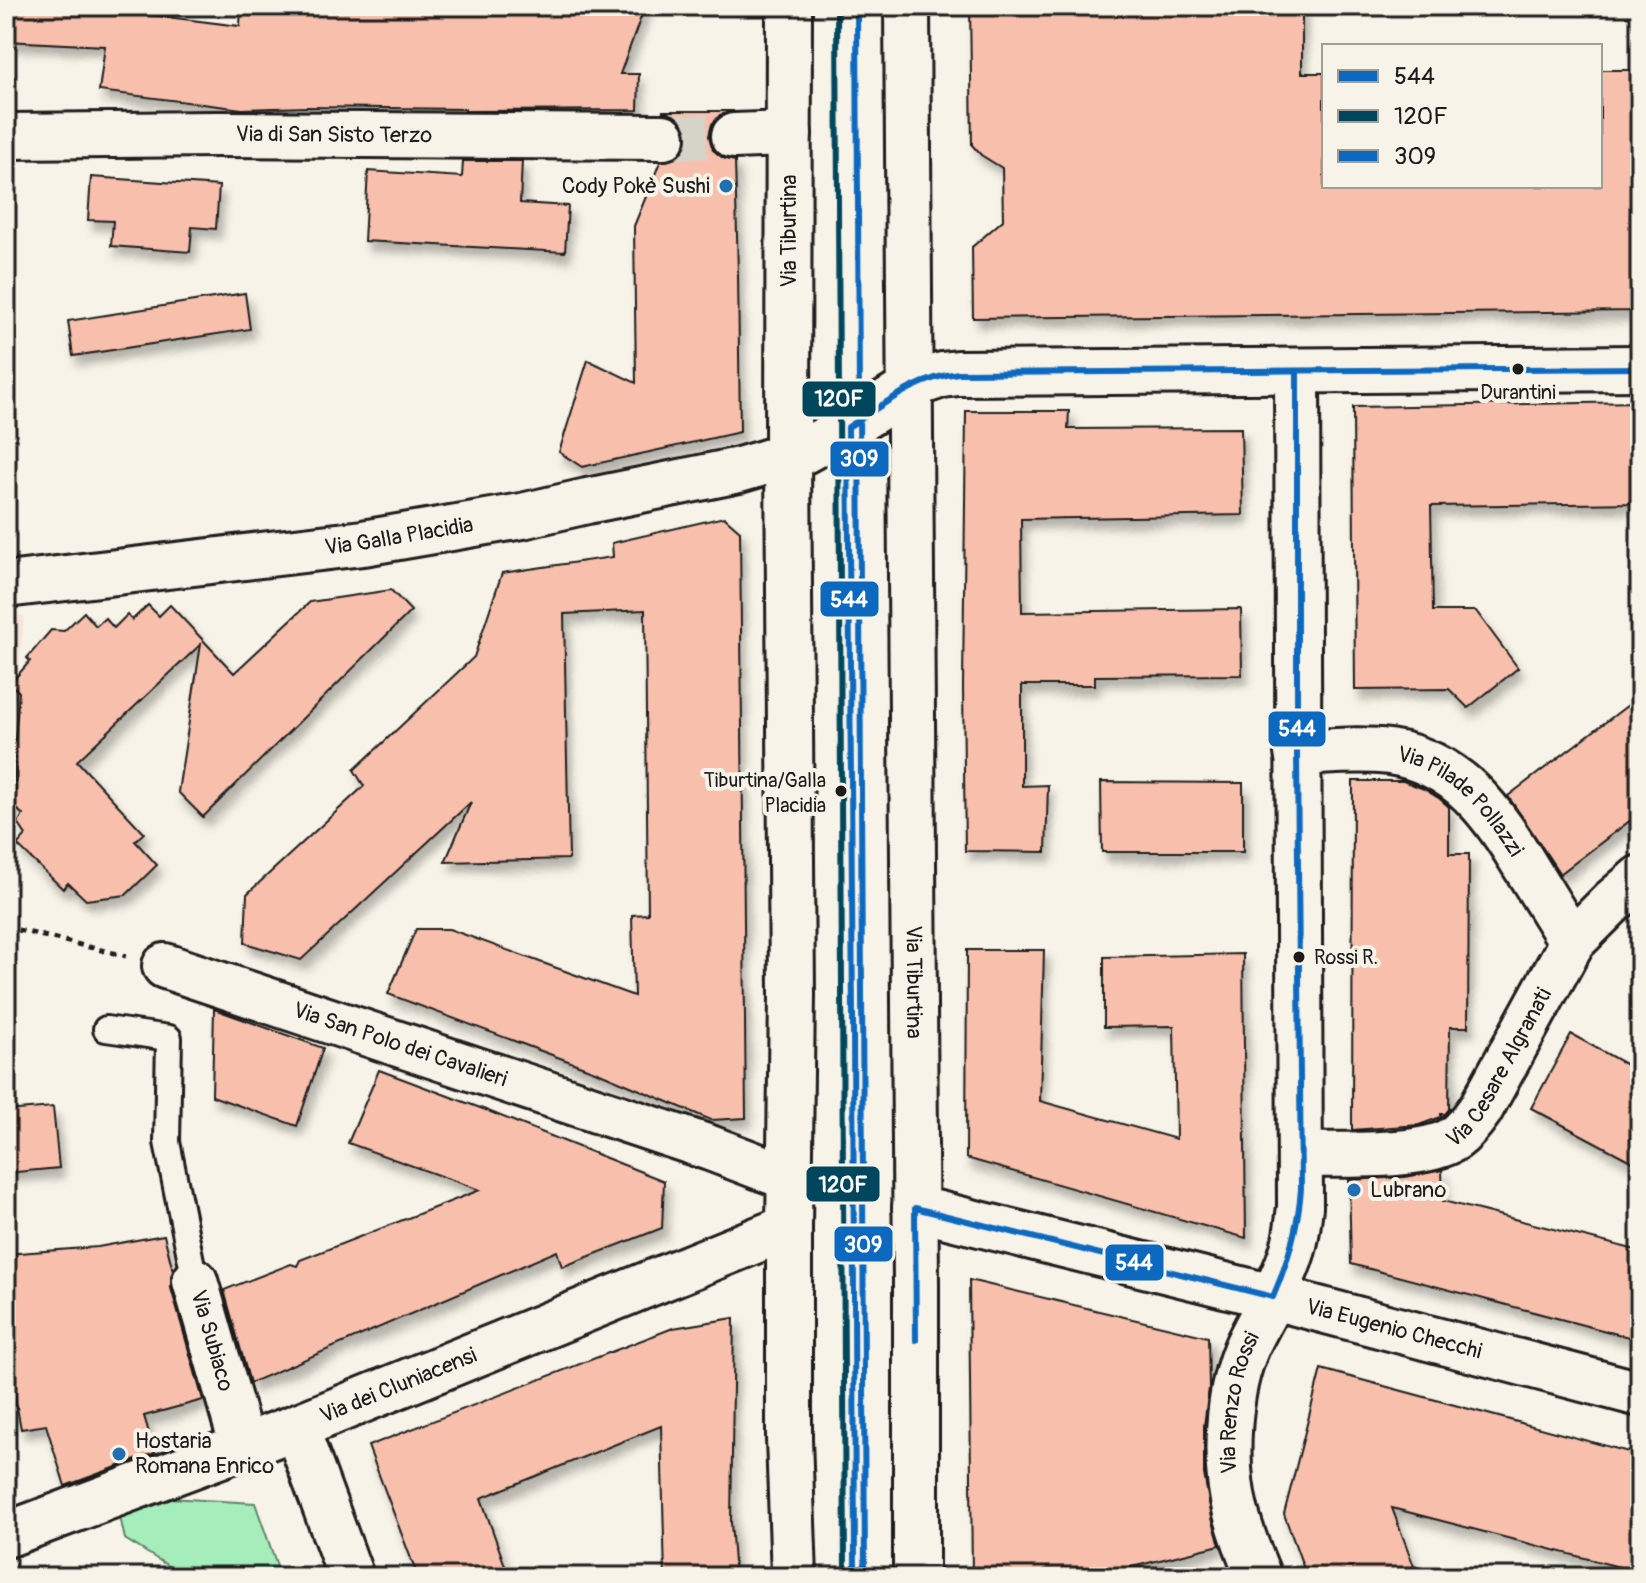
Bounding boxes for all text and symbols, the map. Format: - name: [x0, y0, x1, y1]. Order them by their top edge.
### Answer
- legend: [1322, 44, 1602, 188]
- text: 544: [1394, 62, 1435, 91]
- text: 120F: [1394, 102, 1448, 131]
- street label: Via di San Sisto Terzo: [236, 120, 432, 149]
- text: 309: [1394, 142, 1436, 171]
- place label: Cody Pokè Sushi: [562, 172, 710, 200]
- street label: Via Tiburtina: [775, 174, 803, 288]
- marker: Cody Pokè Sushi: [717, 177, 735, 195]
- marker: Durantini: [1510, 361, 1526, 377]
- line badge: 120F: [801, 380, 877, 418]
- place label: Durantini: [1480, 380, 1556, 405]
- text: 120F: [814, 385, 864, 413]
- line badge: 309: [829, 440, 890, 478]
- text: 309: [840, 445, 878, 473]
- street label: Via Galla Placidia: [323, 511, 475, 561]
- line badge: 544: [819, 580, 880, 618]
- text: 544: [830, 586, 868, 614]
- line badge: 544: [1267, 710, 1327, 748]
- text: 544: [1278, 715, 1316, 743]
- street label: Via Pilade Pollazzi: [1395, 740, 1530, 862]
- place label: Tiburtina/Galla Placidia: [704, 768, 826, 818]
- marker: Tiburtina/Galla Placidia: [833, 783, 849, 799]
- street label: Via Tiburtina: [899, 925, 928, 1039]
- place label: Rossi R.: [1314, 945, 1378, 970]
- marker: Rossi R.: [1291, 949, 1307, 965]
- street label: Via Cesare Algranati: [1441, 983, 1558, 1154]
- street label: Via San Polo dei Cavalieri: [290, 996, 511, 1093]
- line badge: 120F: [805, 1165, 881, 1203]
- text: 120F: [818, 1171, 868, 1199]
- place label: Lubrano: [1370, 1176, 1447, 1204]
- marker: Lubrano: [1345, 1181, 1363, 1199]
- line badge: 309: [833, 1225, 894, 1263]
- text: 309: [844, 1231, 882, 1259]
- line badge: 544: [1104, 1243, 1165, 1282]
- text: 544: [1115, 1249, 1153, 1277]
- street label: Via Subiaco: [184, 1287, 240, 1395]
- street label: Via Eugenio Checchi: [1303, 1292, 1485, 1366]
- street label: Via Renzo Rossi: [1215, 1327, 1266, 1475]
- street label: Via dei Cluniacensi: [316, 1341, 481, 1430]
- place label: Hostaria Romana Enrico: [135, 1427, 274, 1480]
- marker: Hostaria Romana Enrico: [110, 1445, 128, 1463]

